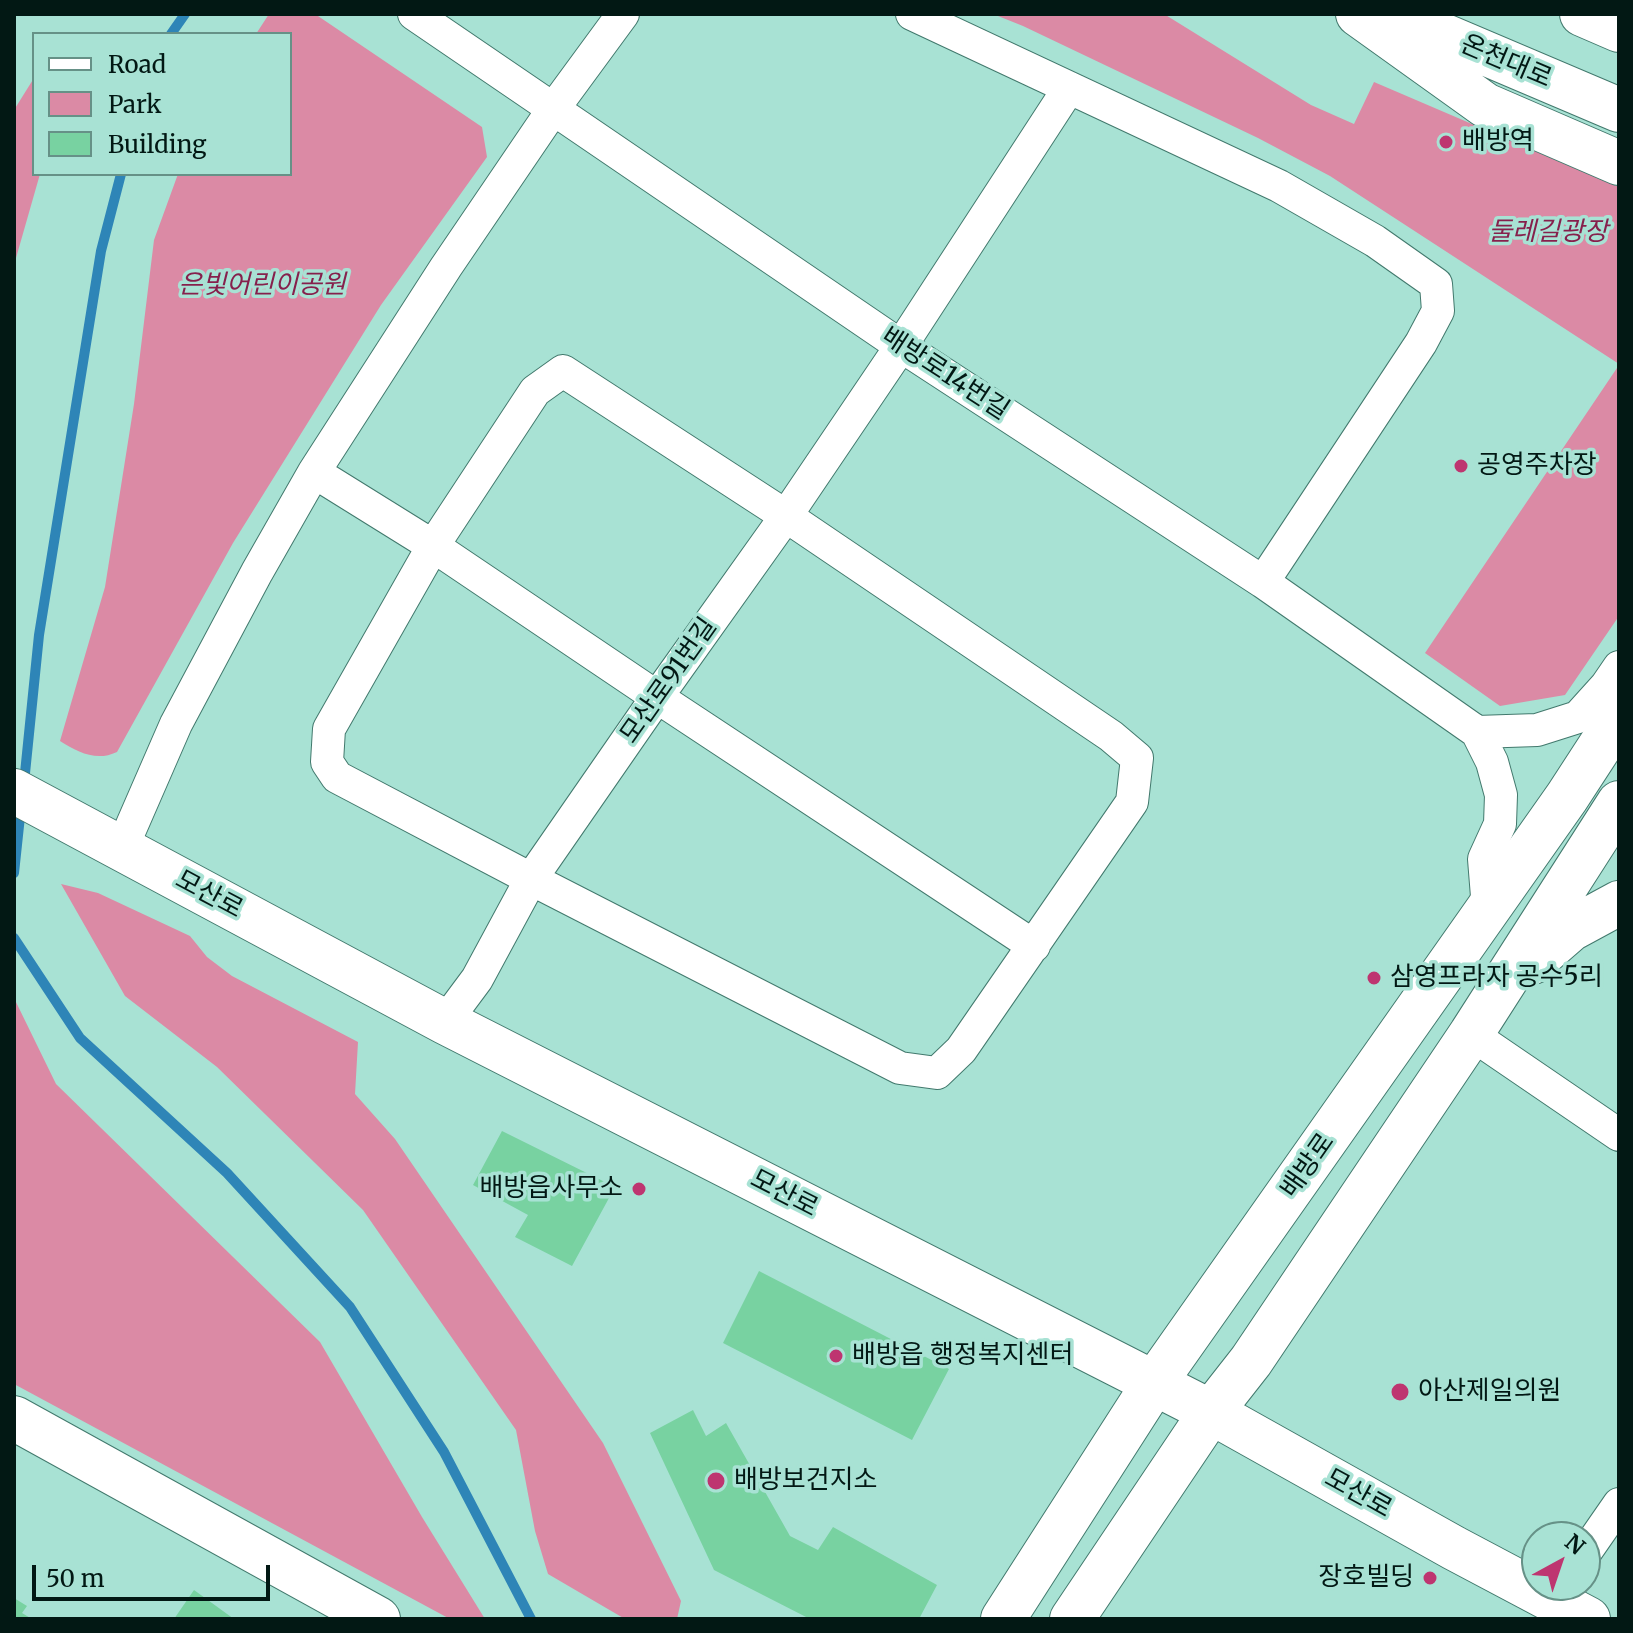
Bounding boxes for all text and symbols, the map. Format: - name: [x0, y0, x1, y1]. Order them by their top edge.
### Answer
- street label: 온천대로: [1456, 29, 1556, 95]
- legend: [32, 32, 292, 176]
- text: Road: [108, 49, 166, 80]
- text: Park: [108, 89, 161, 120]
- place label: 배방역: [1462, 126, 1534, 158]
- text: Building: [108, 129, 207, 160]
- marker: 배방역: [1437, 133, 1455, 151]
- park label: 둘레길광장: [1488, 217, 1608, 249]
- park label: 은빛어린이공원: [178, 270, 346, 302]
- street label: 배방로14번길: [875, 321, 1015, 427]
- place label: 공영주차장: [1477, 450, 1597, 482]
- marker: 공영주차장: [1452, 457, 1470, 475]
- street label: 모산로91번길: [614, 612, 724, 750]
- street label: 모산로: [170, 864, 248, 926]
- place label: 삼영프라자 공수5리: [1390, 962, 1603, 994]
- marker: 삼영프라자 공수5리: [1365, 969, 1383, 987]
- street label: 배방로: [1275, 1128, 1341, 1204]
- street label: 모산로: [745, 1164, 823, 1224]
- place label: 배방읍사무소: [479, 1173, 623, 1205]
- marker: 배방읍사무소: [630, 1180, 648, 1198]
- place label: 배방읍 행정복지센터: [852, 1340, 1073, 1372]
- marker: 배방읍 행정복지센터: [827, 1347, 845, 1365]
- place label: 아산제일의원: [1418, 1376, 1562, 1408]
- marker: 아산제일의원: [1389, 1381, 1411, 1403]
- street label: 모산로: [1319, 1463, 1397, 1525]
- place label: 배방보건지소: [734, 1465, 878, 1497]
- marker: 배방보건지소: [705, 1470, 727, 1492]
- north arrow: [1521, 1521, 1601, 1601]
- text: N: [1559, 1528, 1591, 1560]
- scale bar: [36, 1549, 274, 1599]
- place label: 장호빌딩: [1318, 1562, 1414, 1594]
- text: 50 m: [46, 1563, 105, 1594]
- marker: 장호빌딩: [1421, 1569, 1439, 1587]

